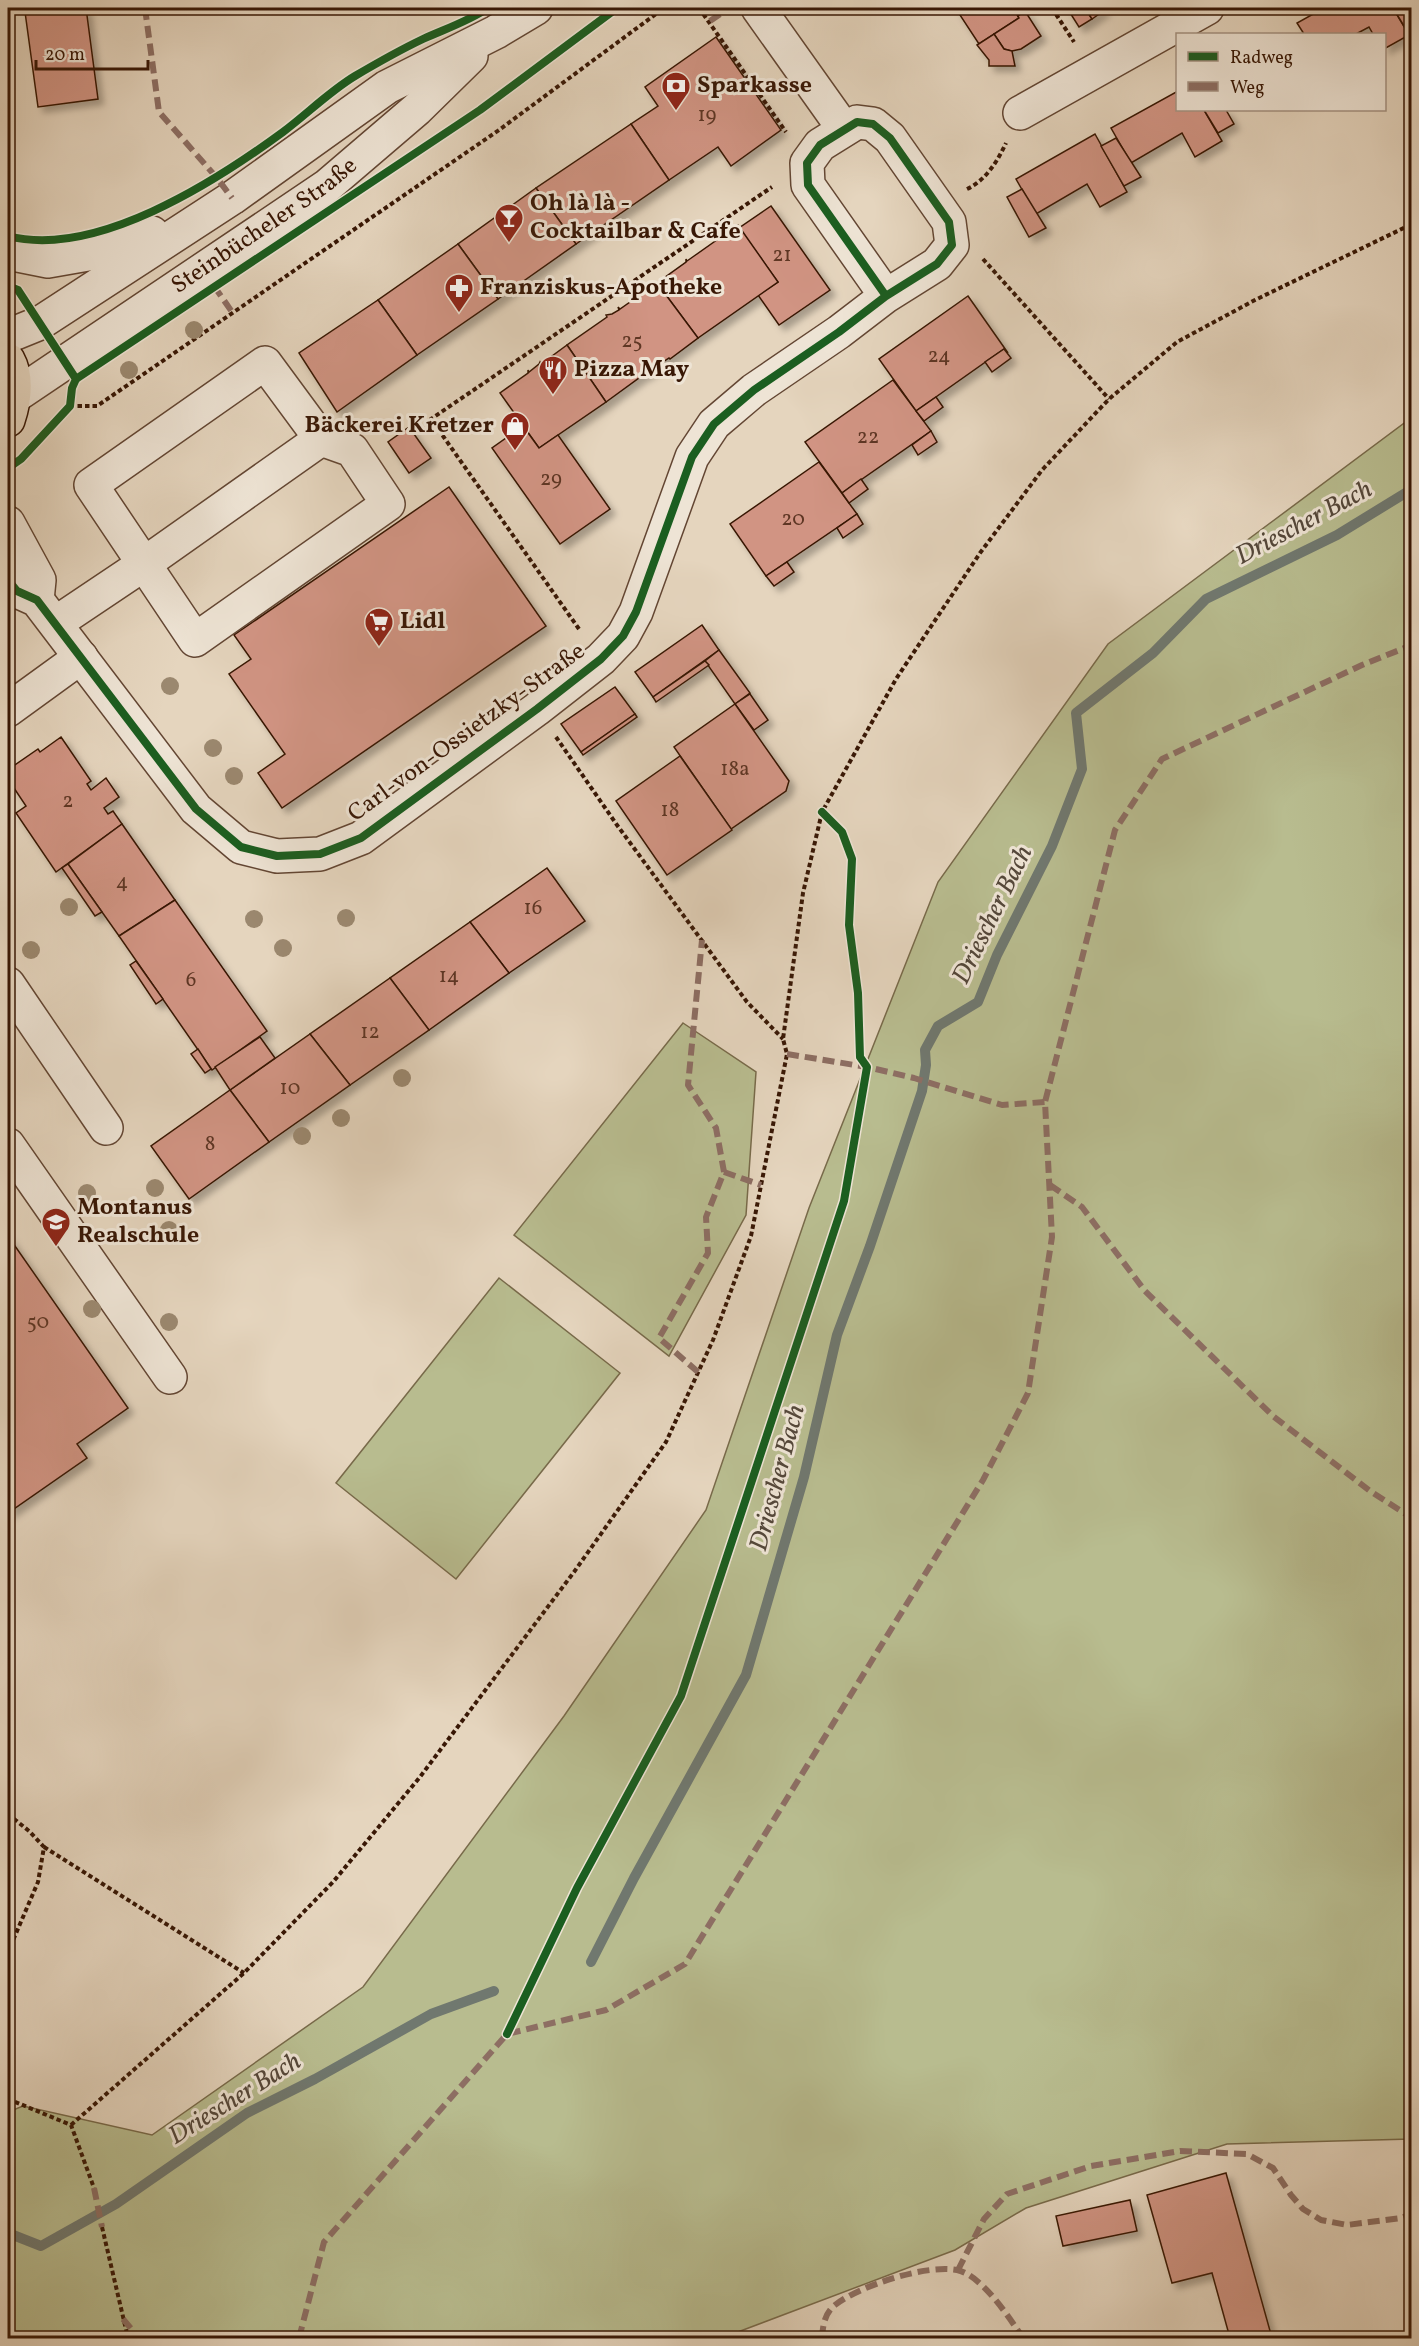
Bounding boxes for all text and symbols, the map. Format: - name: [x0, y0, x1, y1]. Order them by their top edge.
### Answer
- scale bar: [36, 33, 148, 71]
- legend: [1176, 33, 1386, 111]
- text: 20 m: [45, 43, 85, 68]
- text: Radweg: [1230, 46, 1293, 71]
- place label: Sparkasse: [697, 69, 812, 103]
- bank icon: Sparkasse: [660, 70, 692, 112]
- text: Weg: [1230, 76, 1264, 101]
- house number: 19: [697, 101, 717, 130]
- street label: Steinbücheler Straße: [165, 150, 365, 303]
- place label: Oh là là - Cocktailbar & Cafe: [530, 187, 741, 249]
- bar icon: Oh là là - Cocktailbar & Cafe: [493, 202, 525, 244]
- house number: 21: [772, 241, 792, 270]
- place label: Franziskus-Apotheke: [480, 271, 722, 305]
- pharmacy icon: Franziskus-Apotheke: [443, 272, 475, 314]
- house number: 25: [621, 327, 643, 356]
- house number: 24: [927, 342, 951, 371]
- place label: Pizza May: [574, 353, 690, 387]
- restaurant icon: Pizza May: [537, 354, 569, 396]
- place label: Bäckerei Kretzer: [305, 409, 494, 443]
- shop icon: Bäckerei Kretzer: [499, 410, 531, 452]
- house number: 22: [857, 423, 879, 452]
- house number: 29: [540, 465, 562, 494]
- water label: Driescher Bach: [1229, 472, 1379, 574]
- house number: 20: [781, 505, 805, 534]
- place label: Lidl: [400, 605, 445, 639]
- supermarket icon: Lidl: [363, 606, 395, 648]
- street label: Carl-von-Ossietzky-Straße: [341, 635, 593, 831]
- house number: 18a: [720, 755, 750, 784]
- house number: 2: [62, 787, 74, 816]
- house number: 18: [661, 796, 679, 825]
- water label: Driescher Bach: [944, 840, 1042, 990]
- house number: 4: [116, 868, 128, 897]
- house number: 16: [524, 894, 542, 923]
- house number: 14: [439, 962, 459, 991]
- house number: 6: [186, 966, 196, 995]
- house number: 12: [360, 1018, 380, 1047]
- house number: 10: [280, 1074, 300, 1103]
- house number: 8: [205, 1130, 215, 1159]
- place label: Montanus Realschule: [77, 1191, 199, 1253]
- school or university icon: Montanus Realschule: [40, 1206, 72, 1248]
- house number: 50: [27, 1308, 49, 1337]
- water label: Driescher Bach: [741, 1401, 815, 1555]
- water label: Driescher Bach: [162, 2044, 308, 2154]

